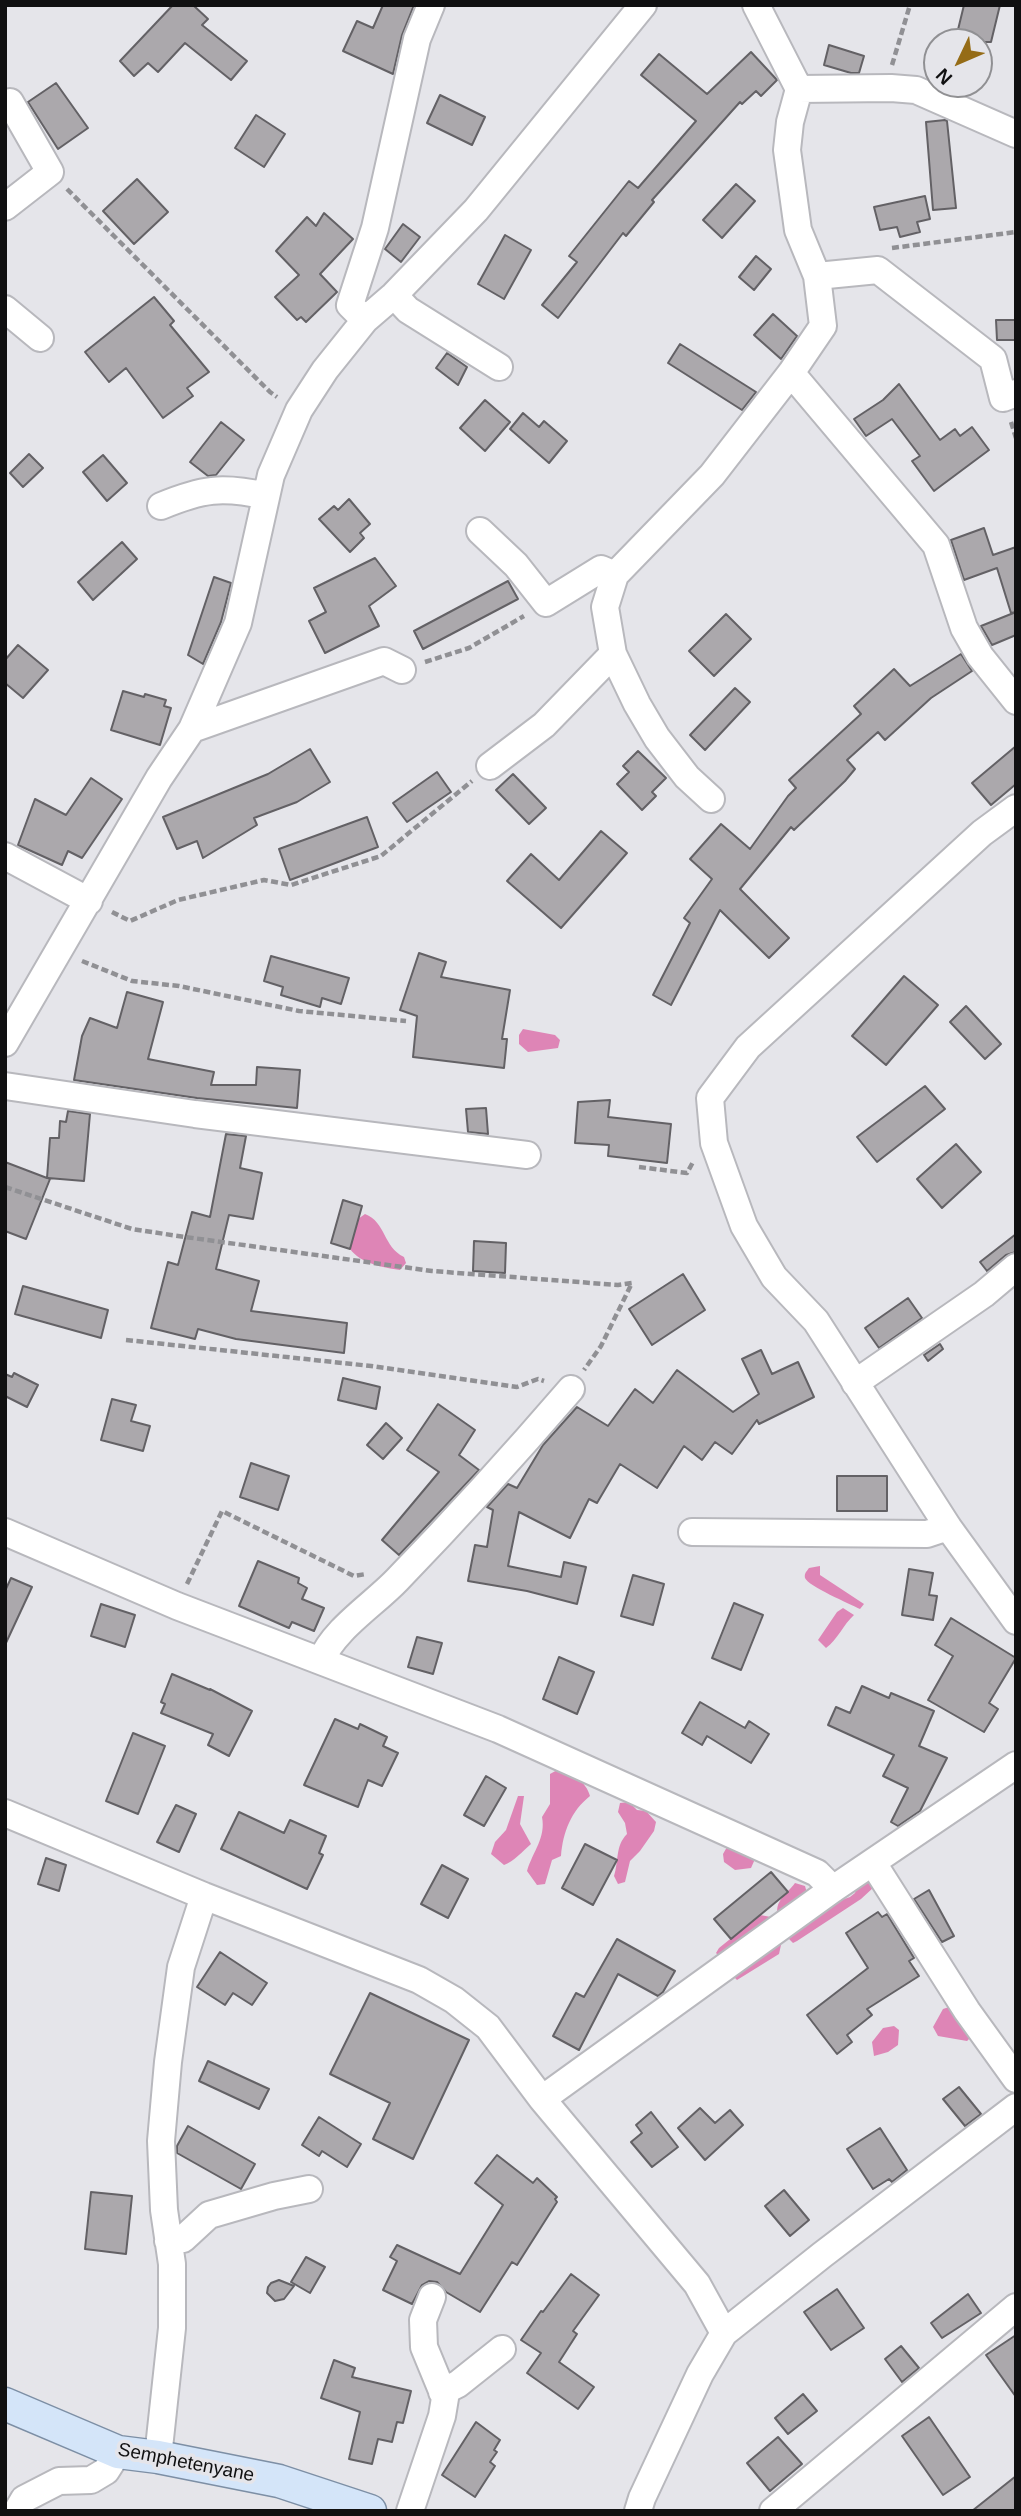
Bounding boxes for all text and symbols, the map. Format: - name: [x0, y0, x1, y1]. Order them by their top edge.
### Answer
- north arrow: [923, 28, 993, 98]
- text: N: [932, 64, 956, 89]
- street label: Semphetenyane: [116, 2439, 256, 2487]

